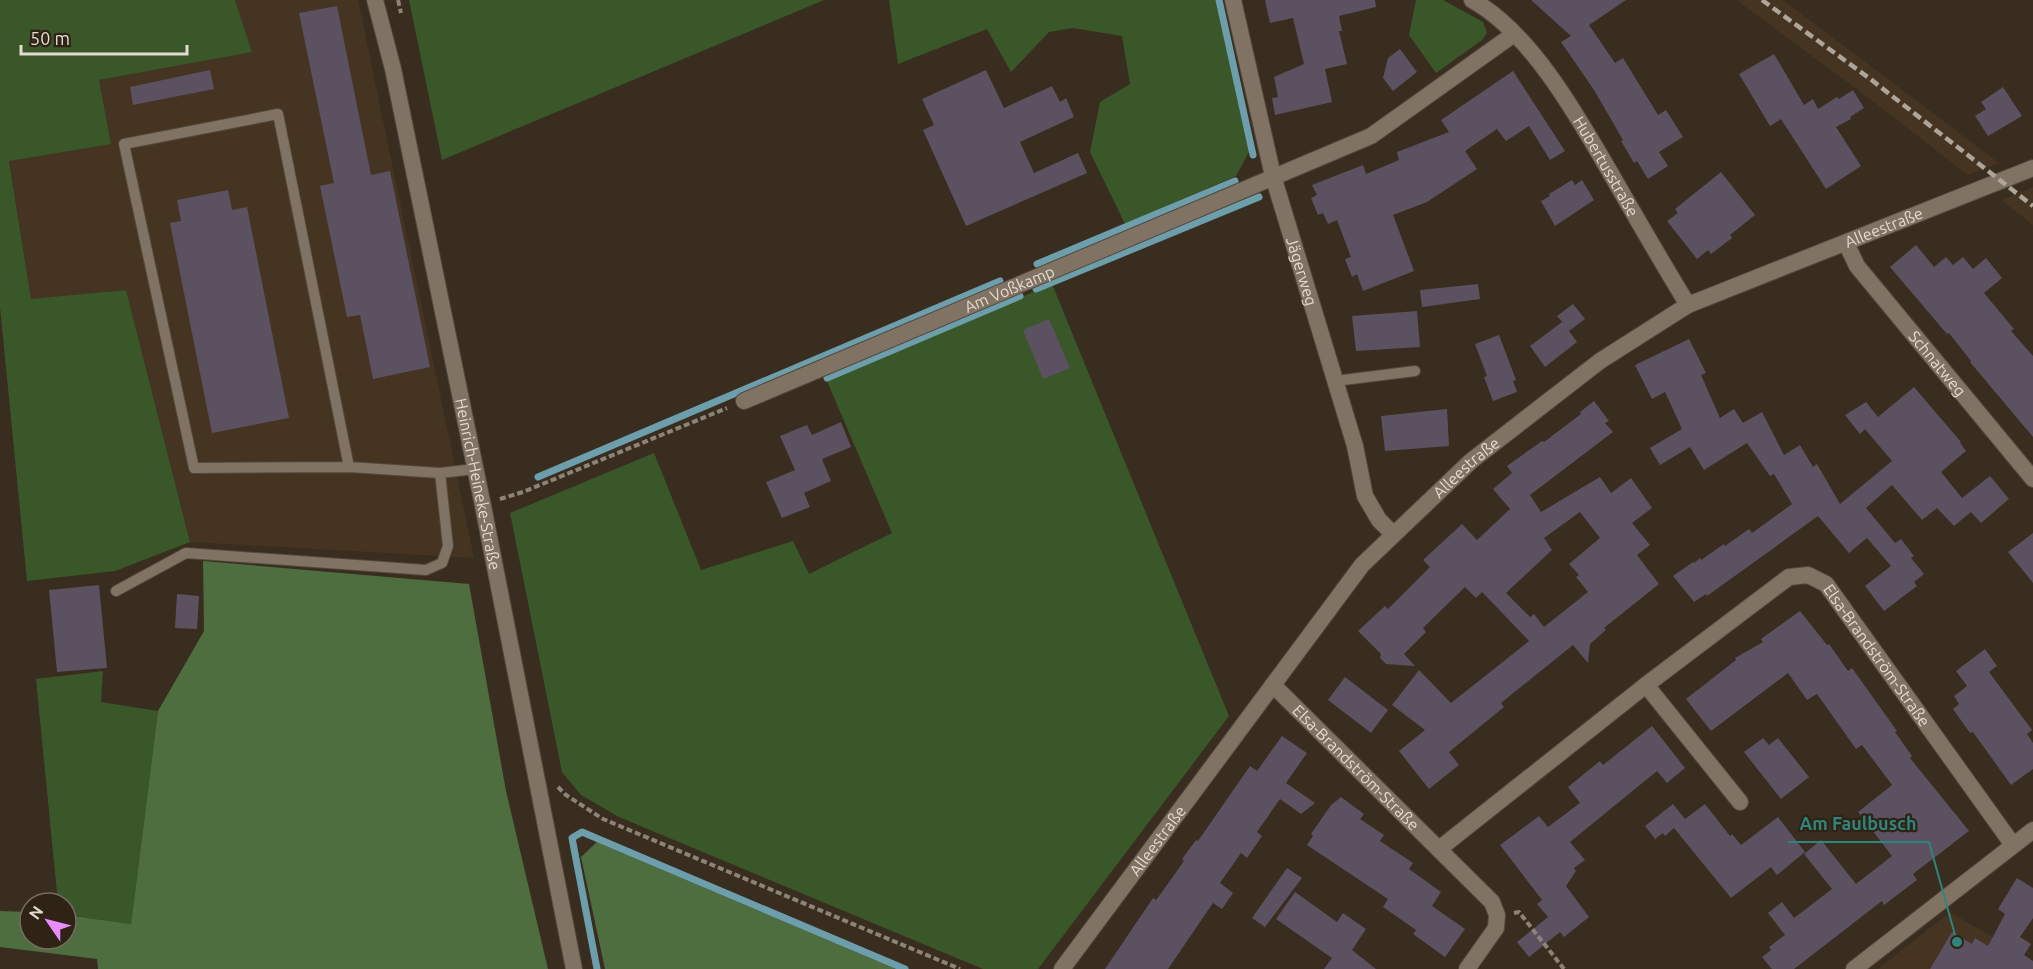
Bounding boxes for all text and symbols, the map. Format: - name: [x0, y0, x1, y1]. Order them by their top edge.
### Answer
- scale bar: [21, 18, 188, 56]
- text: 50 m: [30, 28, 70, 48]
- street label: Hubertusstraße: [1570, 113, 1642, 219]
- street label: Alleestraße: [1842, 204, 1925, 251]
- street label: Jägerweg: [1283, 235, 1321, 308]
- street label: Am Voßkamp: [962, 262, 1057, 316]
- street label: Schnatweg: [1905, 327, 1970, 400]
- street label: Heinrich-Heineke-Straße: [452, 397, 504, 571]
- street label: Alleestraße: [1429, 433, 1503, 501]
- street label: Elsa-Brandström-Straße: [1820, 581, 1934, 730]
- street label: Elsa-Brandström-Straße: [1289, 701, 1423, 834]
- street label: Alleestraße: [1126, 802, 1189, 879]
- callout: Am Faulbusch: [1788, 806, 1929, 842]
- text: Am Faulbusch: [1800, 813, 1917, 833]
- north arrow: [18, 891, 78, 951]
- text: N: [25, 902, 47, 922]

